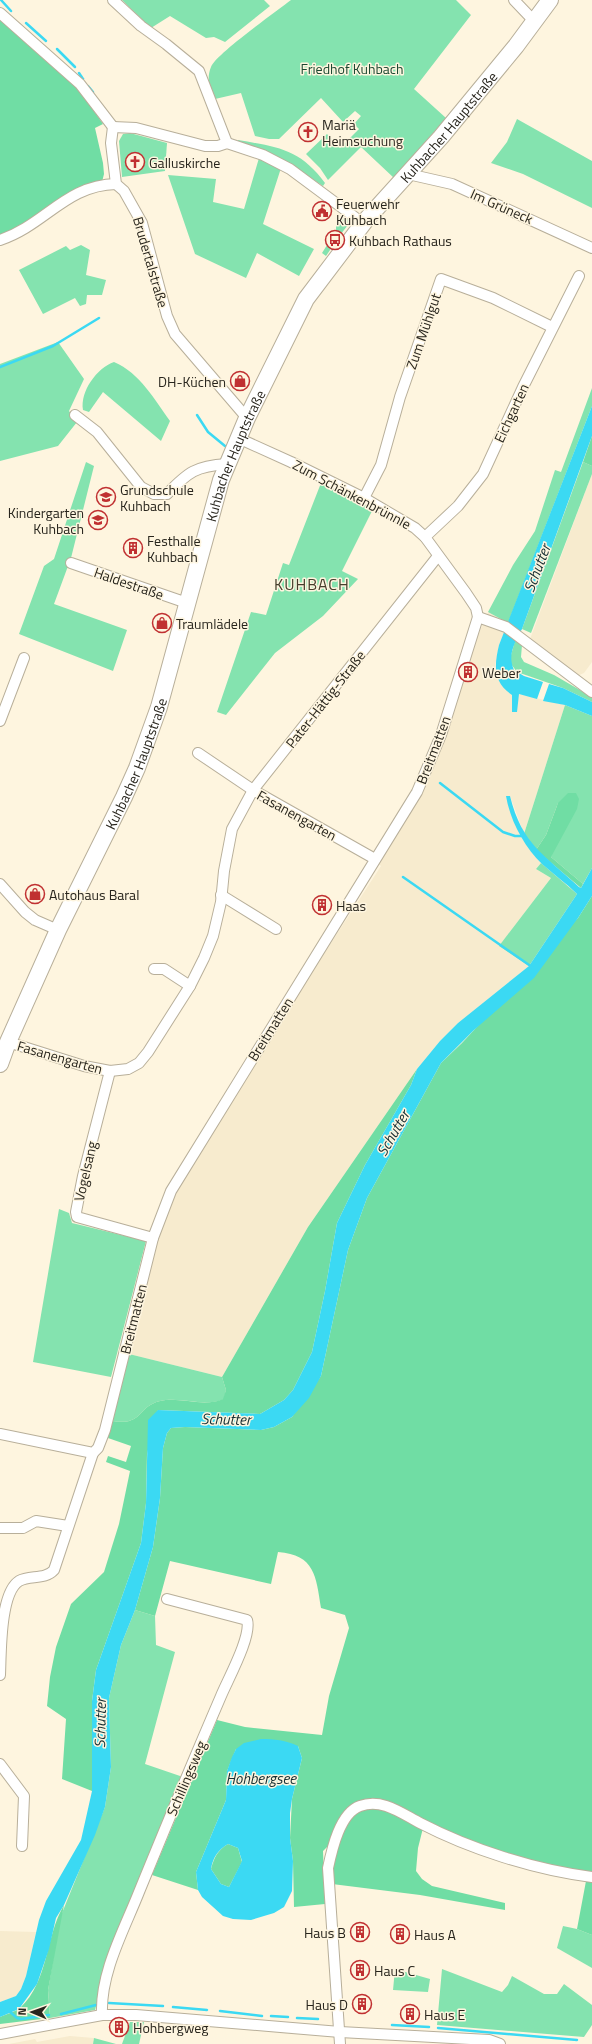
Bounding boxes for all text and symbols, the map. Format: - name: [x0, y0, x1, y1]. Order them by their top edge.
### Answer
- park label: Friedhof Kuhbach: [301, 58, 403, 79]
- street label: Kuhbacher Hauptstraße: [394, 67, 502, 187]
- place label: Mariä Heimsuchung: [322, 114, 403, 151]
- church icon: Mariä Heimsuchung: [297, 121, 319, 143]
- church icon: Galluskirche: [124, 151, 146, 173]
- place label: Galluskirche: [149, 152, 220, 173]
- street label: Im Grüneck: [467, 183, 537, 229]
- place label: Feuerwehr Kuhbach: [336, 193, 400, 230]
- public building icon: Feuerwehr Kuhbach: [311, 200, 333, 222]
- street label: Brudertalstraße: [128, 214, 174, 310]
- bus stop icon: Kuhbach Rathaus: [324, 229, 346, 251]
- place label: Kuhbach Rathaus: [349, 230, 452, 251]
- street label: Zum Mühlgut: [400, 290, 446, 372]
- shop icon: DH-Küchen: [229, 370, 251, 392]
- place label: DH-Küchen: [158, 371, 226, 392]
- street label: Eichgarten: [488, 380, 534, 446]
- street label: Kuhbacher Hauptstraße: [200, 386, 270, 524]
- street label: Zum Schänkenbrünnle: [289, 454, 415, 534]
- place label: Grundschule Kuhbach: [120, 479, 194, 516]
- school or university icon: Grundschule Kuhbach: [95, 486, 117, 508]
- place label: Kindergarten Kuhbach: [8, 502, 84, 539]
- school or university icon: Kindergarten Kuhbach: [87, 509, 109, 531]
- place label: Festhalle Kuhbach: [147, 530, 201, 567]
- building icon: Festhalle Kuhbach: [122, 537, 144, 559]
- water label: Schutter: [517, 539, 557, 595]
- street label: Haldestraße: [91, 561, 167, 605]
- district label: KUHBACH: [274, 572, 350, 596]
- shop icon: Traumlädele: [151, 612, 173, 634]
- place label: Traumlädele: [176, 613, 248, 634]
- street label: Pater-Hättig-Straße: [280, 646, 370, 752]
- building icon: Weber: [457, 661, 479, 683]
- place label: Weber: [482, 662, 521, 683]
- street label: Kuhbacher Hauptstraße: [99, 696, 172, 833]
- street label: Breitmatten: [410, 713, 456, 787]
- street label: Fasanengarten: [253, 784, 341, 846]
- shop icon: Autohaus Baral: [24, 883, 46, 905]
- place label: Autohaus Baral: [49, 884, 139, 905]
- building icon: Haas: [311, 894, 333, 916]
- place label: Haas: [336, 895, 366, 916]
- street label: Breitmatten: [242, 993, 298, 1065]
- street label: Fasanengarten: [15, 1035, 105, 1079]
- water label: Schutter: [371, 1104, 417, 1160]
- street label: Vogelsang: [68, 1139, 102, 1203]
- street label: Breitmatten: [114, 1282, 152, 1356]
- water label: Schutter: [201, 1407, 253, 1431]
- water label: Schutter: [88, 1696, 112, 1748]
- street label: Schillingsweg: [161, 1737, 211, 1819]
- water label: Hohbergsee: [226, 1767, 297, 1790]
- building icon: Haus B: [349, 1921, 371, 1943]
- place label: Haus B: [304, 1922, 346, 1943]
- building icon: Haus A: [389, 1923, 411, 1945]
- place label: Haus A: [414, 1924, 456, 1945]
- building icon: Haus C: [349, 1959, 371, 1981]
- place label: Haus C: [374, 1960, 415, 1981]
- north arrow: [12, 1992, 52, 2032]
- building icon: Haus D: [351, 1993, 373, 2015]
- place label: Haus D: [305, 1994, 348, 2015]
- building icon: Haus E: [399, 2003, 421, 2025]
- place label: Haus E: [424, 2004, 465, 2025]
- text: N: [14, 2008, 30, 2016]
- building icon: Hohbergweg: [108, 2016, 130, 2038]
- place label: Hohbergweg: [133, 2017, 209, 2038]

